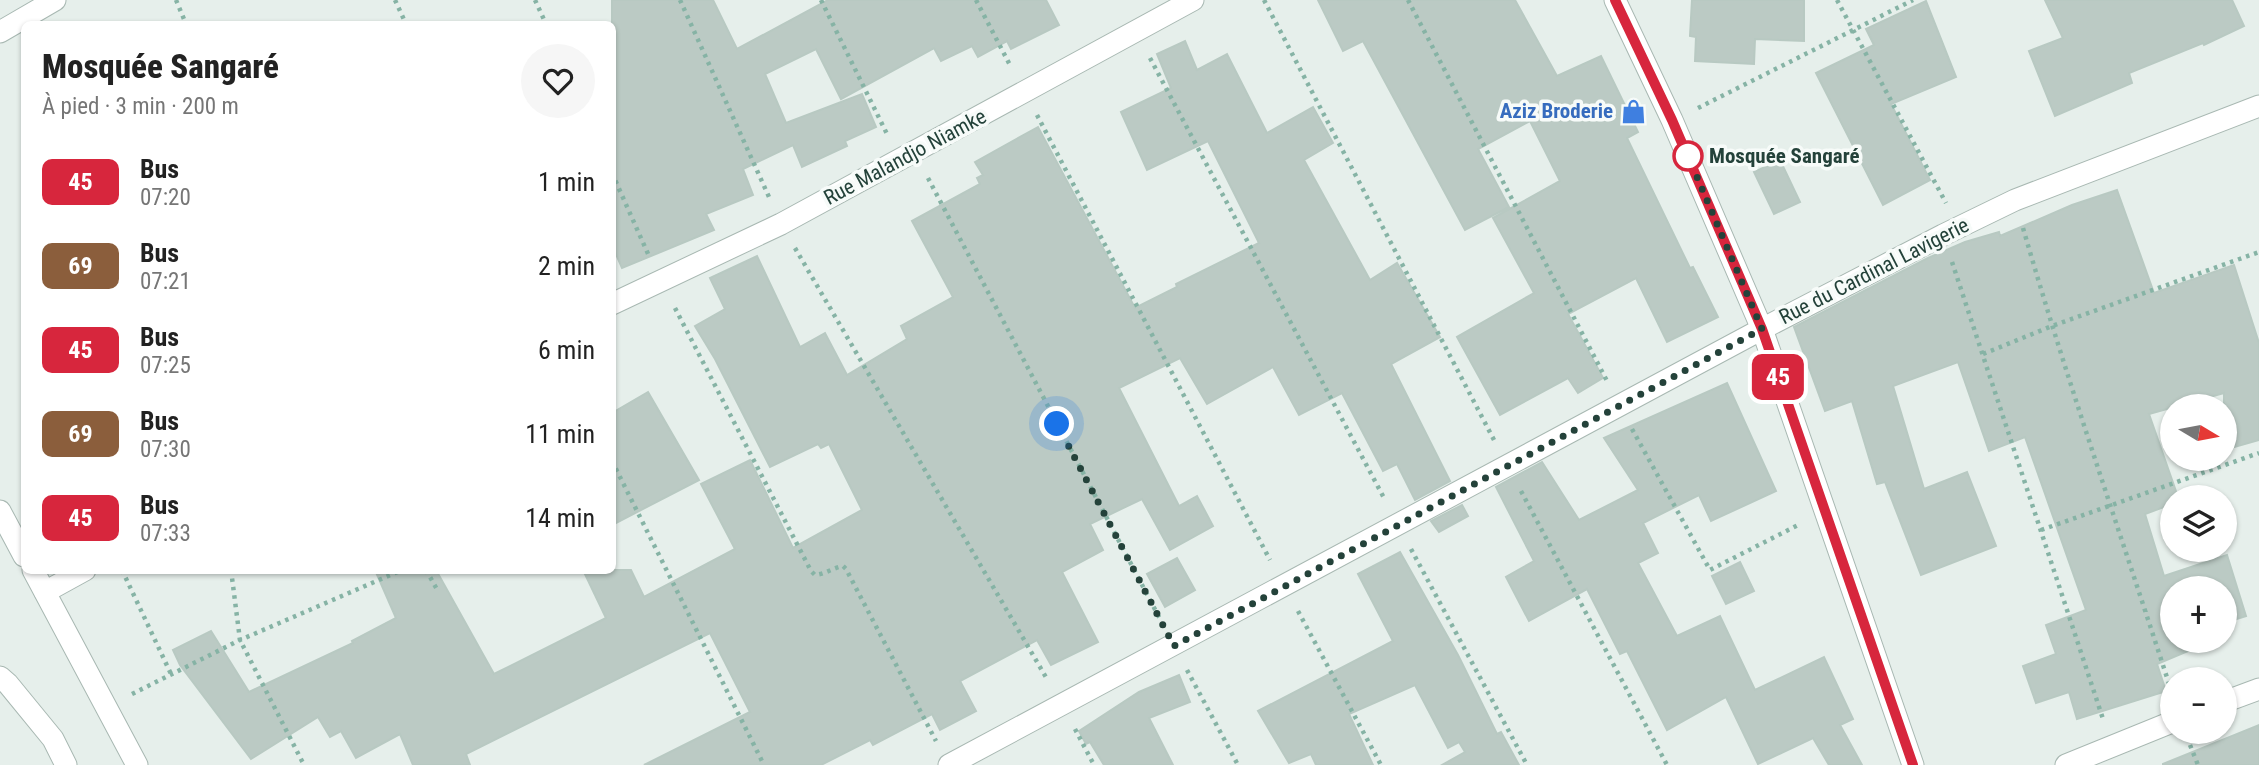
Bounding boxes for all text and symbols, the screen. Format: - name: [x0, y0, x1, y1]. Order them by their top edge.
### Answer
- button: heart: [521, 44, 595, 118]
- text: Mosquée Sangaré: [42, 47, 279, 86]
- text: À pied · 3 min · 200 m: [42, 93, 239, 120]
- shop icon: Aziz Broderie: [1619, 97, 1647, 125]
- place label: Aziz Broderie: [1500, 99, 1613, 123]
- street label: Rue Malandjo Niamke: [820, 104, 990, 210]
- marker: Mosquée Sangaré: [1673, 141, 1703, 171]
- place label: Mosquée Sangaré: [1709, 144, 1859, 168]
- text: Bus: [140, 154, 179, 184]
- text: 1 min: [538, 167, 595, 197]
- text: 45: [68, 168, 93, 196]
- text: 07:20: [140, 184, 191, 211]
- street label: Rue du Cardinal Lavigerie: [1775, 213, 1973, 329]
- text: Bus: [140, 238, 179, 268]
- text: 2 min: [538, 251, 595, 281]
- text: 69: [68, 252, 93, 280]
- text: 07:21: [140, 268, 191, 295]
- text: Bus: [140, 322, 179, 352]
- text: 6 min: [538, 335, 595, 365]
- text: 45: [68, 336, 93, 364]
- text: 07:25: [140, 352, 191, 379]
- line badge: 45: [1746, 354, 1810, 400]
- text: 45: [1766, 363, 1790, 391]
- north arrow: [2160, 394, 2236, 471]
- map controls: [2160, 394, 2237, 744]
- text: Bus: [140, 406, 179, 436]
- your location: [1039, 406, 1074, 441]
- text: 11 min: [525, 419, 595, 449]
- text: 69: [68, 420, 93, 448]
- text: 07:30: [140, 436, 191, 463]
- button: layers: [2160, 485, 2237, 562]
- text: Bus: [140, 490, 179, 520]
- text: 14 min: [525, 503, 595, 533]
- text: 45: [68, 504, 93, 532]
- text: 07:33: [140, 520, 191, 547]
- button: +: [2160, 576, 2237, 653]
- button: −: [2160, 667, 2237, 744]

